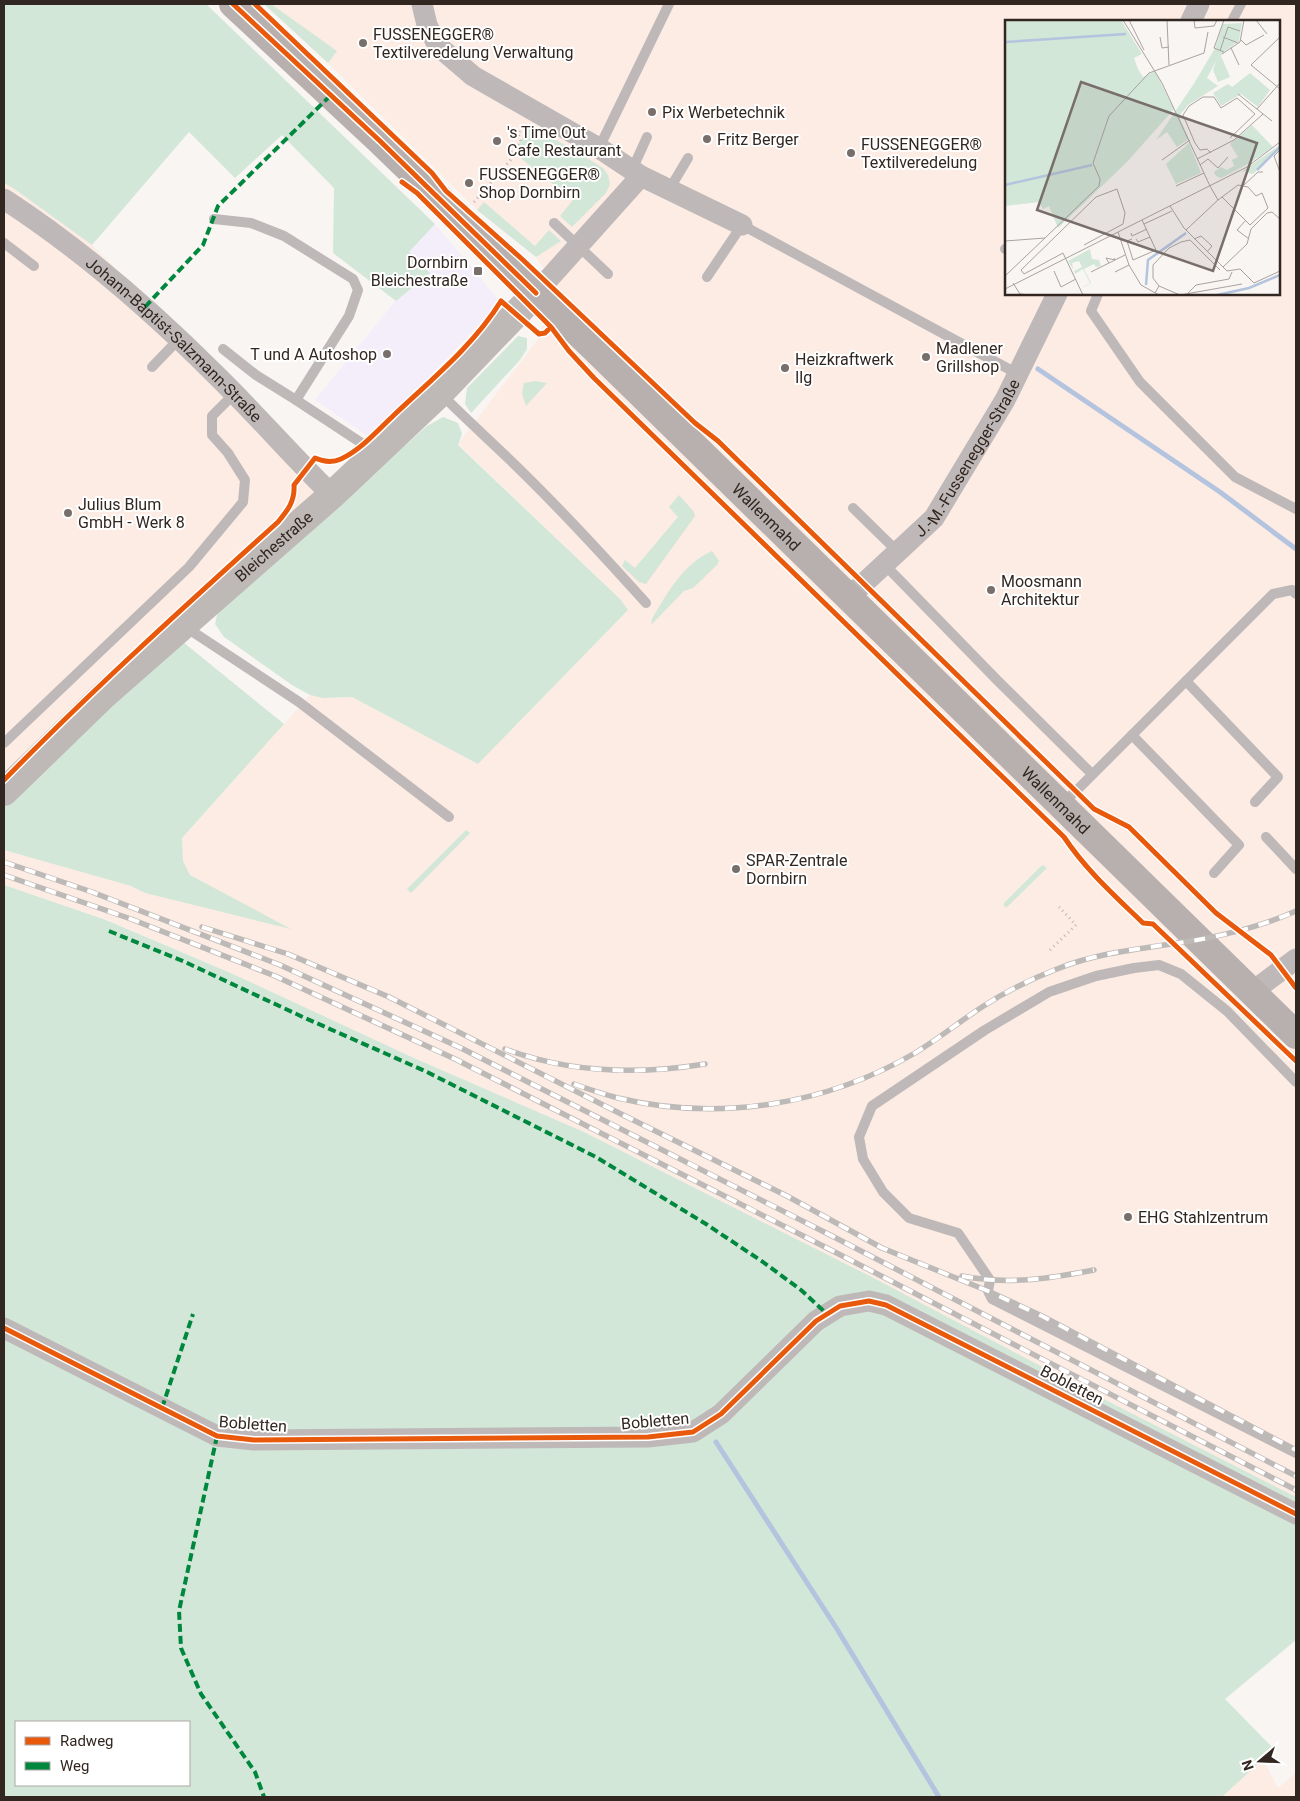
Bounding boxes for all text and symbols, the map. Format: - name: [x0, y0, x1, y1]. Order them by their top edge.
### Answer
- inset map: [1005, 20, 1280, 295]
- place label: FUSSENEGGER® Textilveredelung Verwaltung: [373, 25, 573, 62]
- marker: FUSSENEGGER® Textilveredelung Verwaltung: [357, 37, 369, 49]
- place label: Pix Werbetechnik: [662, 103, 786, 122]
- marker: Pix Werbetechnik: [646, 106, 658, 118]
- place label: 's Time Out Cafe Restaurant: [507, 123, 621, 160]
- place label: Fritz Berger: [717, 130, 799, 149]
- marker: Fritz Berger: [701, 133, 713, 145]
- marker: 's Time Out Cafe Restaurant: [491, 135, 503, 147]
- place label: FUSSENEGGER® Textilveredelung: [861, 135, 982, 172]
- marker: FUSSENEGGER® Textilveredelung: [845, 147, 857, 159]
- place label: FUSSENEGGER® Shop Dornbirn: [479, 165, 600, 202]
- marker: FUSSENEGGER® Shop Dornbirn: [463, 177, 475, 189]
- street label: Johann-Baptist-Salzmann-Straße: [82, 253, 266, 426]
- place label: Dornbirn Bleichestraße: [371, 253, 468, 290]
- marker: Dornbirn Bleichestraße: [472, 265, 484, 277]
- place label: Madlener Grillshop: [936, 339, 1003, 376]
- place label: T und A Autoshop: [250, 345, 377, 364]
- marker: T und A Autoshop: [381, 348, 393, 360]
- place label: Heizkraftwerk Ilg: [795, 350, 894, 387]
- marker: Madlener Grillshop: [920, 351, 932, 363]
- marker: Heizkraftwerk Ilg: [779, 362, 791, 374]
- street label: J.-M.-Fussenegger-Straße: [911, 376, 1023, 541]
- street label: Wallenmahd: [728, 479, 805, 555]
- place label: Julius Blum GmbH - Werk 8: [78, 495, 185, 532]
- marker: Julius Blum GmbH - Werk 8: [62, 507, 74, 519]
- street label: Bleichestraße: [231, 507, 316, 585]
- place label: Moosmann Architektur: [1001, 572, 1082, 609]
- marker: Moosmann Architektur: [985, 584, 997, 596]
- street label: Wallenmahd: [1018, 762, 1094, 838]
- place label: SPAR-Zentrale Dornbirn: [746, 851, 847, 888]
- marker: SPAR-Zentrale Dornbirn: [730, 863, 742, 875]
- place label: EHG Stahlzentrum: [1138, 1208, 1268, 1227]
- marker: EHG Stahlzentrum: [1122, 1211, 1134, 1223]
- street label: Bobletten: [1037, 1361, 1107, 1409]
- street label: Bobletten: [620, 1409, 690, 1433]
- street label: Bobletten: [218, 1412, 288, 1436]
- legend: [15, 1721, 190, 1786]
- text: Radweg: [60, 1732, 114, 1750]
- north arrow: [1235, 1736, 1285, 1786]
- text: Weg: [60, 1757, 89, 1775]
- text: N: [1239, 1758, 1257, 1773]

